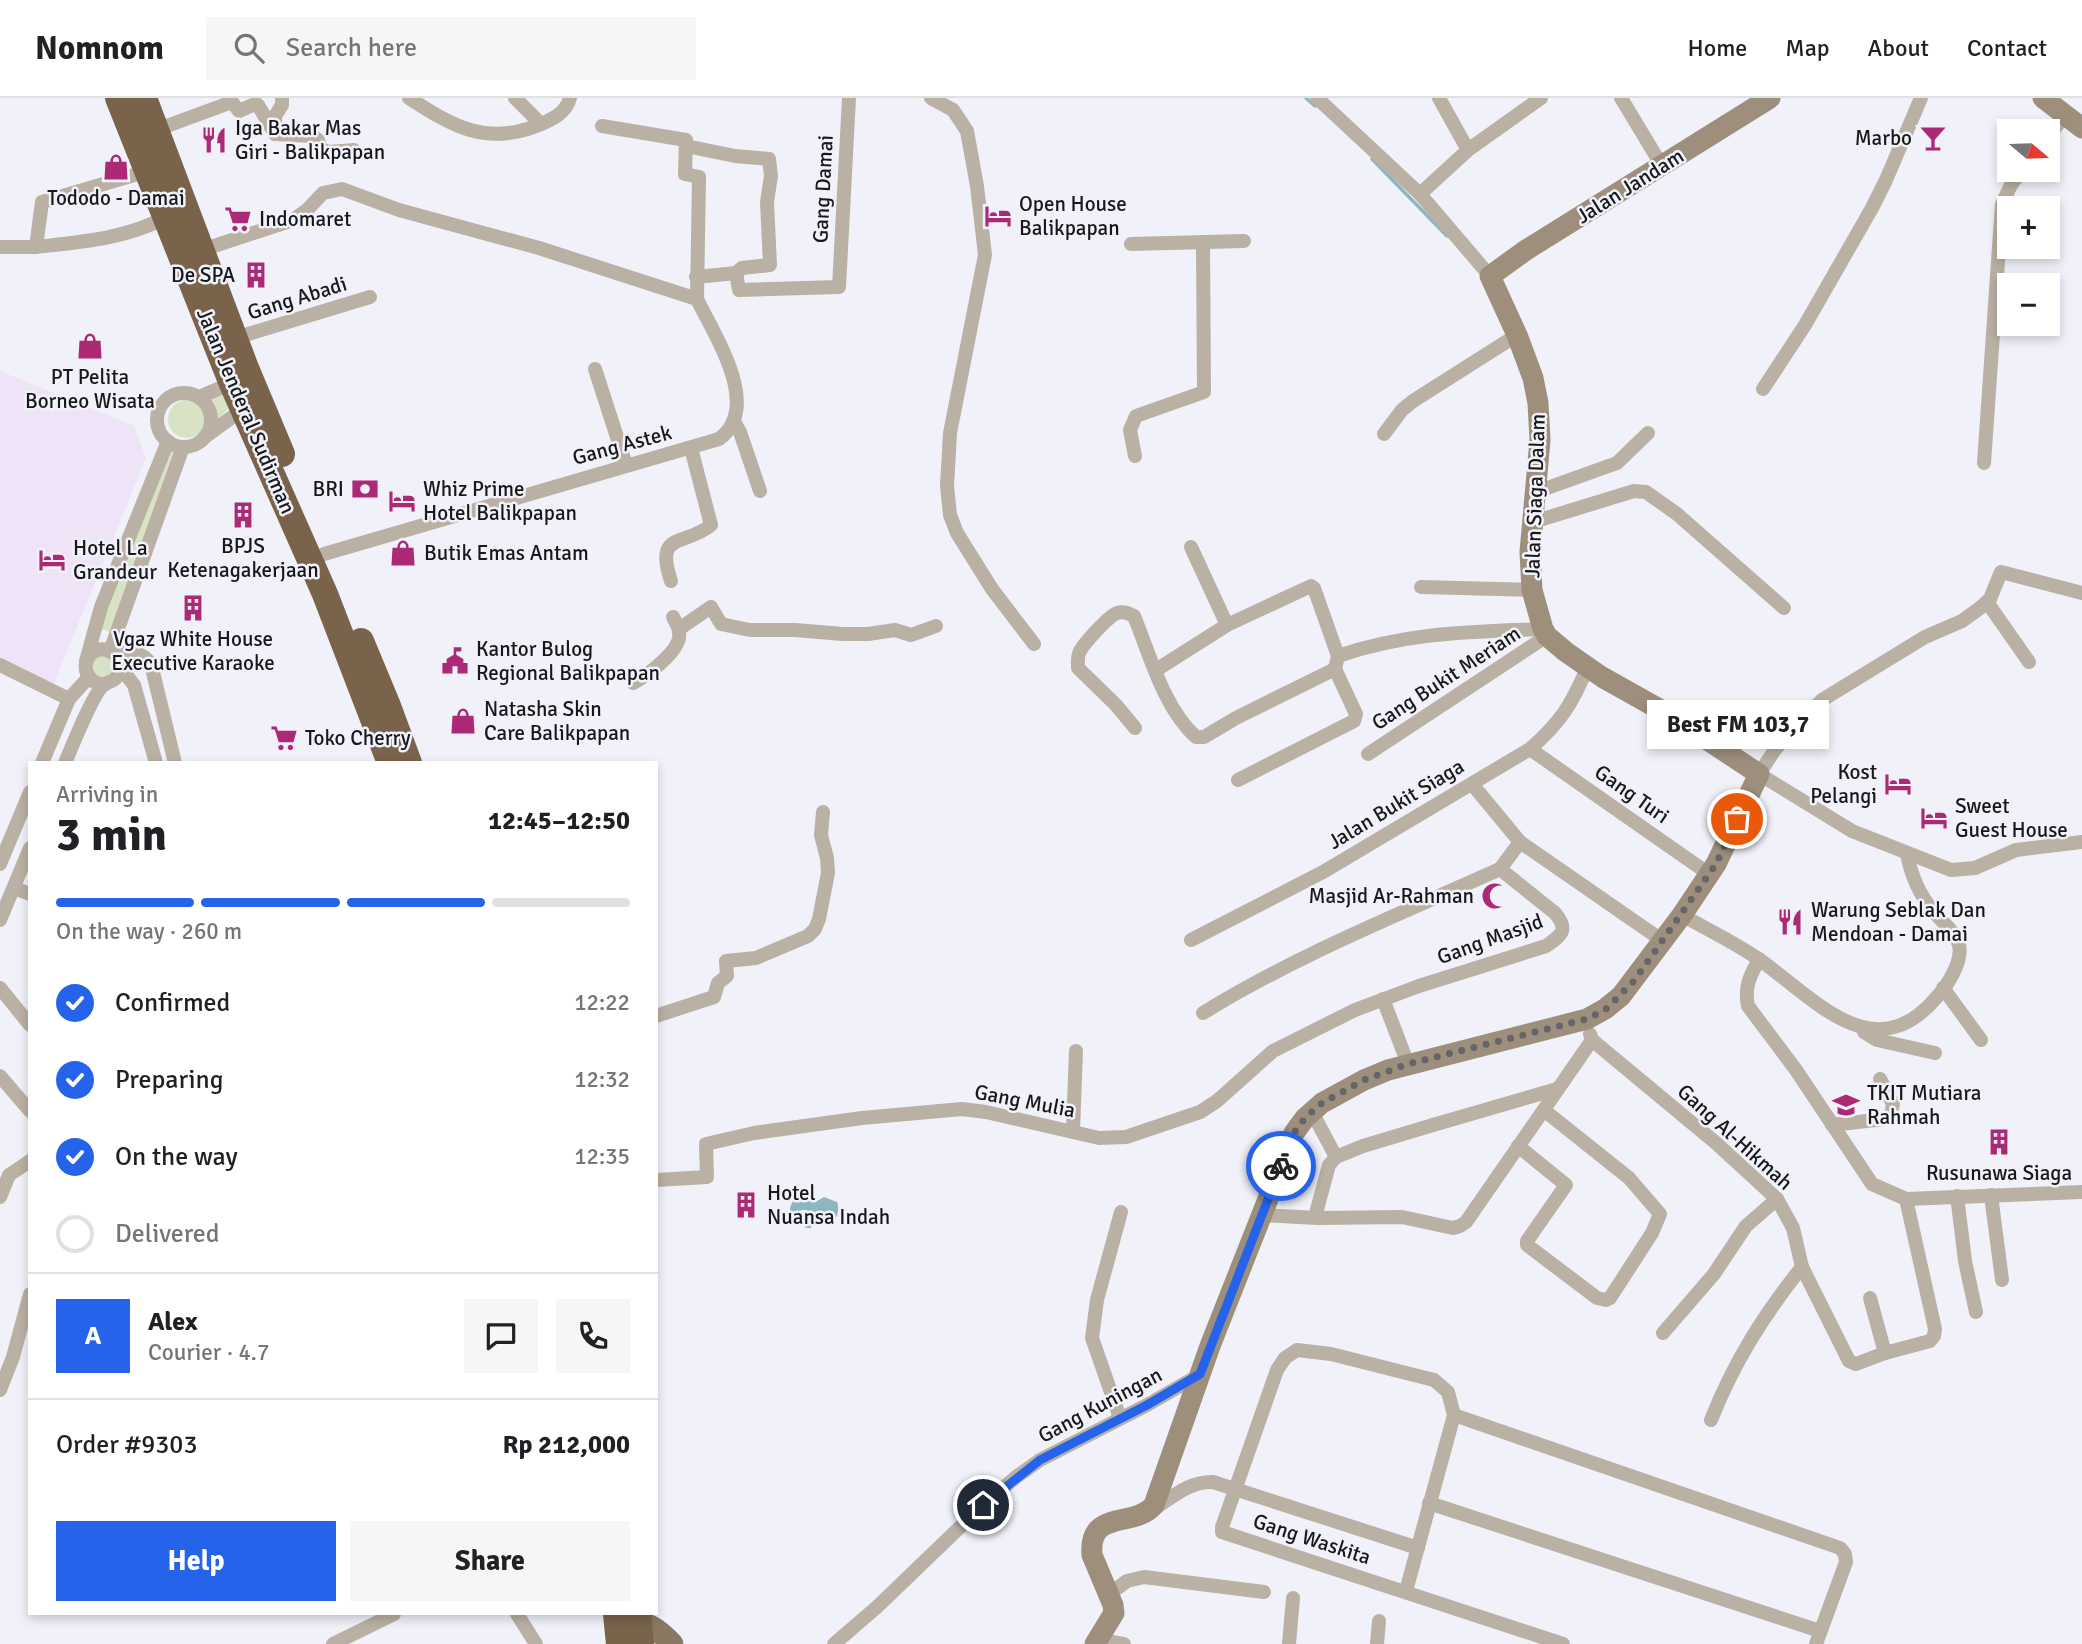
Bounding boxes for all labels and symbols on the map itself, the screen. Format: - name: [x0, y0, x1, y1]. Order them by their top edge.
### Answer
- place label: Iga Bakar Mas Giri - Balikpapan: [235, 115, 385, 165]
- north arrow: [1997, 119, 2060, 182]
- bar icon: Marbo: [1918, 123, 1948, 153]
- restaurant icon: Iga Bakar Mas Giri - Balikpapan: [199, 125, 229, 155]
- place label: Marbo: [1855, 125, 1912, 151]
- street label: Gang Damai: [807, 134, 839, 244]
- street label: Jalan Jandam: [1571, 143, 1689, 229]
- shop icon: Tododo - Damai: [101, 152, 131, 182]
- place label: Tododo - Damai: [47, 185, 185, 211]
- place label: Open House Balikpapan: [1019, 191, 1127, 241]
- hotel icon: Open House Balikpapan: [983, 201, 1013, 231]
- supermarket icon: Indomaret: [223, 204, 253, 234]
- place label: Indomaret: [259, 206, 351, 232]
- building icon: De SPA: [241, 260, 271, 290]
- place label: De SPA: [171, 262, 235, 288]
- street label: Gang Abadi: [244, 271, 350, 325]
- street label: Jalan Jenderal Sudirman: [191, 304, 301, 518]
- shop icon: PT Pelita Borneo Wisata: [75, 331, 105, 361]
- place label: PT Pelita Borneo Wisata: [25, 364, 155, 414]
- street label: Jalan Siaga Dalam: [1519, 413, 1551, 579]
- street label: Gang Astek: [570, 419, 675, 471]
- bank icon: BRI: [350, 474, 380, 504]
- place label: BRI: [313, 476, 344, 502]
- place label: Whiz Prime Hotel Balikpapan: [423, 476, 577, 526]
- hotel icon: Whiz Prime Hotel Balikpapan: [387, 486, 417, 516]
- building icon: BPJS Ketenagakerjaan: [228, 500, 258, 530]
- place label: BPJS Ketenagakerjaan: [167, 533, 319, 583]
- place label: Hotel La Grandeur: [73, 535, 157, 585]
- shop icon: Butik Emas Antam: [388, 538, 418, 568]
- place label: Butik Emas Antam: [424, 540, 589, 566]
- hotel icon: Hotel La Grandeur: [37, 545, 67, 575]
- building icon: Vgaz White House Executive Karaoke: [178, 593, 208, 623]
- street label: Gang Bukit Meriam: [1367, 620, 1525, 736]
- place label: Vgaz White House Executive Karaoke: [111, 626, 275, 676]
- place label: Kantor Bulog Regional Balikpapan: [476, 636, 660, 686]
- public building icon: Kantor Bulog Regional Balikpapan: [440, 646, 470, 676]
- place label: Natasha Skin Care Balikpapan: [484, 696, 630, 746]
- callout: Best FM 103,7: [1646, 700, 1828, 749]
- shop icon: Natasha Skin Care Balikpapan: [448, 706, 478, 736]
- supermarket icon: Toko Cherry: [269, 723, 299, 753]
- place label: Toko Cherry: [305, 725, 411, 751]
- street label: Jalan Bukit Siaga: [1323, 753, 1469, 855]
- street label: Gang Turi: [1590, 759, 1674, 829]
- place label: Kost Pelangi: [1810, 759, 1877, 809]
- hotel icon: Kost Pelangi: [1883, 769, 1913, 799]
- pin: [1707, 789, 1767, 849]
- place label: Sweet Guest House: [1955, 793, 2068, 843]
- hotel icon: Sweet Guest House: [1919, 803, 1949, 833]
- mosque icon: Masjid Ar-Rahman: [1480, 881, 1510, 911]
- place label: Masjid Ar-Rahman: [1309, 883, 1474, 909]
- place label: Warung Seblak Dan Mendoan - Damai: [1811, 897, 1986, 947]
- restaurant icon: Warung Seblak Dan Mendoan - Damai: [1775, 907, 1805, 937]
- street label: Gang Masjid: [1433, 908, 1547, 970]
- street label: Gang Mulia: [972, 1078, 1078, 1124]
- street label: Gang Al-Hikmah: [1672, 1078, 1798, 1196]
- place label: TKIT Mutiara Rahmah: [1867, 1080, 1981, 1130]
- school or university icon: TKIT Mutiara Rahmah: [1831, 1090, 1861, 1120]
- building icon: Rusunawa Siaga: [1984, 1127, 2014, 1157]
- courier: [1246, 1131, 1316, 1201]
- place label: Rusunawa Siaga: [1926, 1160, 2072, 1186]
- place label: Hotel Nuansa Indah: [767, 1180, 890, 1230]
- building icon: Hotel Nuansa Indah: [731, 1190, 761, 1220]
- street label: Gang Kuningan: [1034, 1361, 1166, 1449]
- pin: [953, 1475, 1013, 1535]
- street label: Gang Waskita: [1250, 1508, 1374, 1570]

